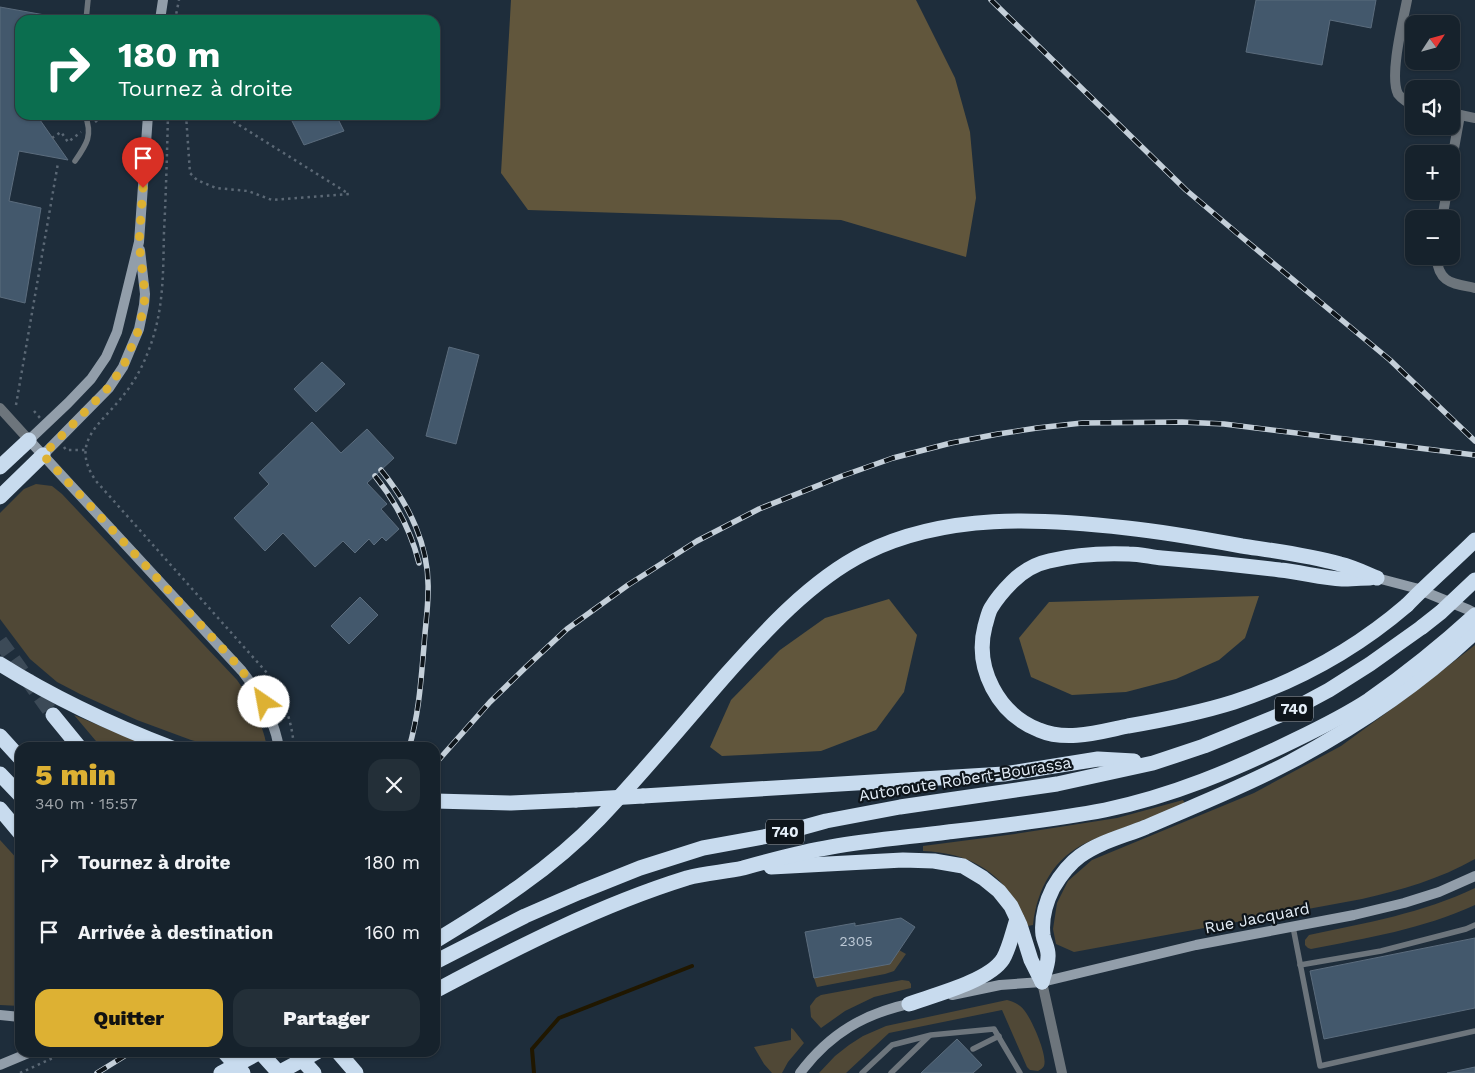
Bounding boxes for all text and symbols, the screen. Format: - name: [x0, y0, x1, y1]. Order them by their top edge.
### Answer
- north arrow: [1405, 15, 1460, 70]
- map controls: [1405, 15, 1460, 265]
- text: 180 m: [118, 34, 221, 76]
- icon: right: [35, 35, 100, 100]
- text: Tournez à droite: [118, 76, 293, 101]
- button: sound: [1405, 80, 1460, 135]
- pin: [122, 137, 164, 188]
- icon: arrive: [129, 144, 157, 172]
- button: +: [1405, 145, 1460, 200]
- button: −: [1405, 210, 1460, 265]
- position arrow: [237, 675, 289, 727]
- road number: 740: [1275, 696, 1313, 722]
- street label: Autoroute Robert-Bourassa: [857, 753, 1073, 805]
- text: 5 min: [35, 757, 116, 792]
- button: close: [368, 759, 420, 811]
- text: 340 m · 15:57: [35, 794, 138, 813]
- road number: 740: [766, 820, 804, 844]
- icon: right: [35, 848, 63, 876]
- text: Tournez à droite: [78, 851, 230, 874]
- text: 180 m: [364, 851, 420, 874]
- street label: Rue Jacquard: [1203, 898, 1311, 938]
- icon: arrive: [35, 918, 63, 946]
- text: Arrivée à destination: [78, 921, 273, 944]
- text: 160 m: [365, 921, 420, 944]
- house number: 2305: [839, 933, 873, 949]
- button: Quitter: [35, 989, 223, 1047]
- button: Partager: [233, 989, 420, 1047]

